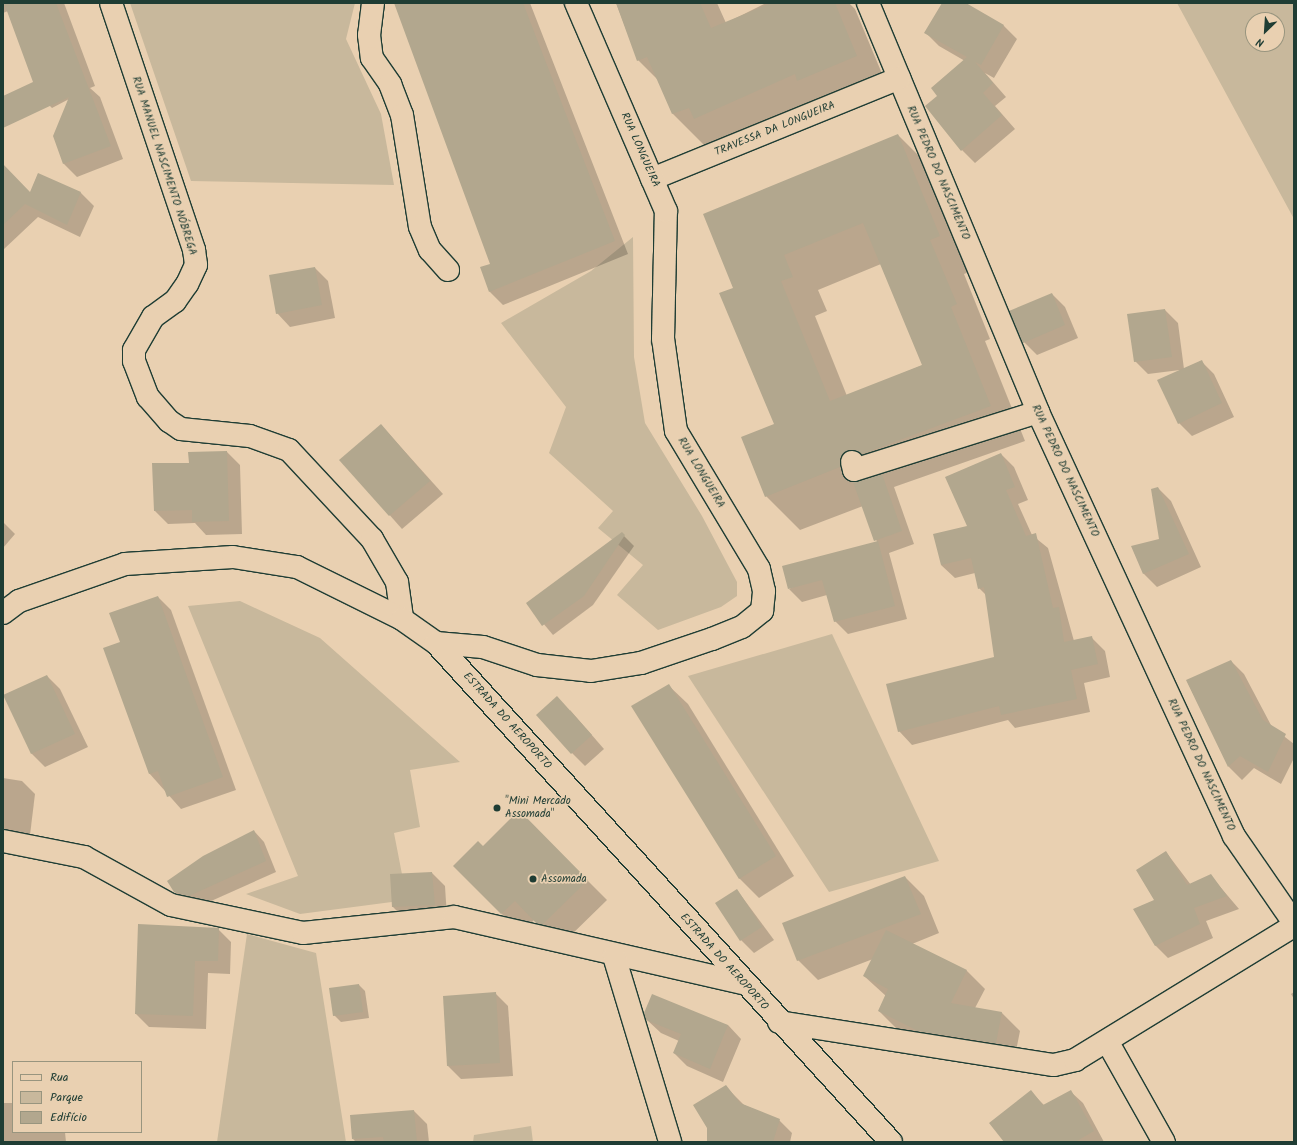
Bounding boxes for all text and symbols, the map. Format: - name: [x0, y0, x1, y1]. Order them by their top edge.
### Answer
- north arrow: [1245, 12, 1285, 52]
- text: N: [1253, 32, 1267, 52]
- street label: RUA MANUEL NASCIMENTO NÓBREGA: [129, 75, 199, 257]
- street label: TRAVESSA DA LONGUEIRA: [713, 99, 837, 159]
- street label: RUA PEDRO DO NASCIMENTO: [904, 104, 972, 242]
- street label: RUA LONGUEIRA: [618, 111, 662, 189]
- street label: RUA PEDRO DO NASCIMENTO: [1028, 403, 1102, 539]
- street label: RUA LONGUEIRA: [675, 435, 727, 511]
- street label: ESTRADA DO AEROPORTO: [460, 670, 554, 772]
- street label: RUA PEDRO DO NASCIMENTO: [1164, 697, 1238, 833]
- place label: "Mini Mercado Assomada": [505, 795, 571, 821]
- marker: "Mini Mercado Assomada": [492, 803, 502, 813]
- place label: Assomada: [541, 872, 587, 886]
- marker: Assomada: [528, 874, 538, 884]
- street label: ESTRADA DO AEROPORTO: [677, 911, 771, 1013]
- legend: [12, 1061, 142, 1133]
- text: Rua: [50, 1068, 68, 1087]
- text: Parque: [50, 1088, 83, 1107]
- text: Edifício: [50, 1108, 87, 1127]

